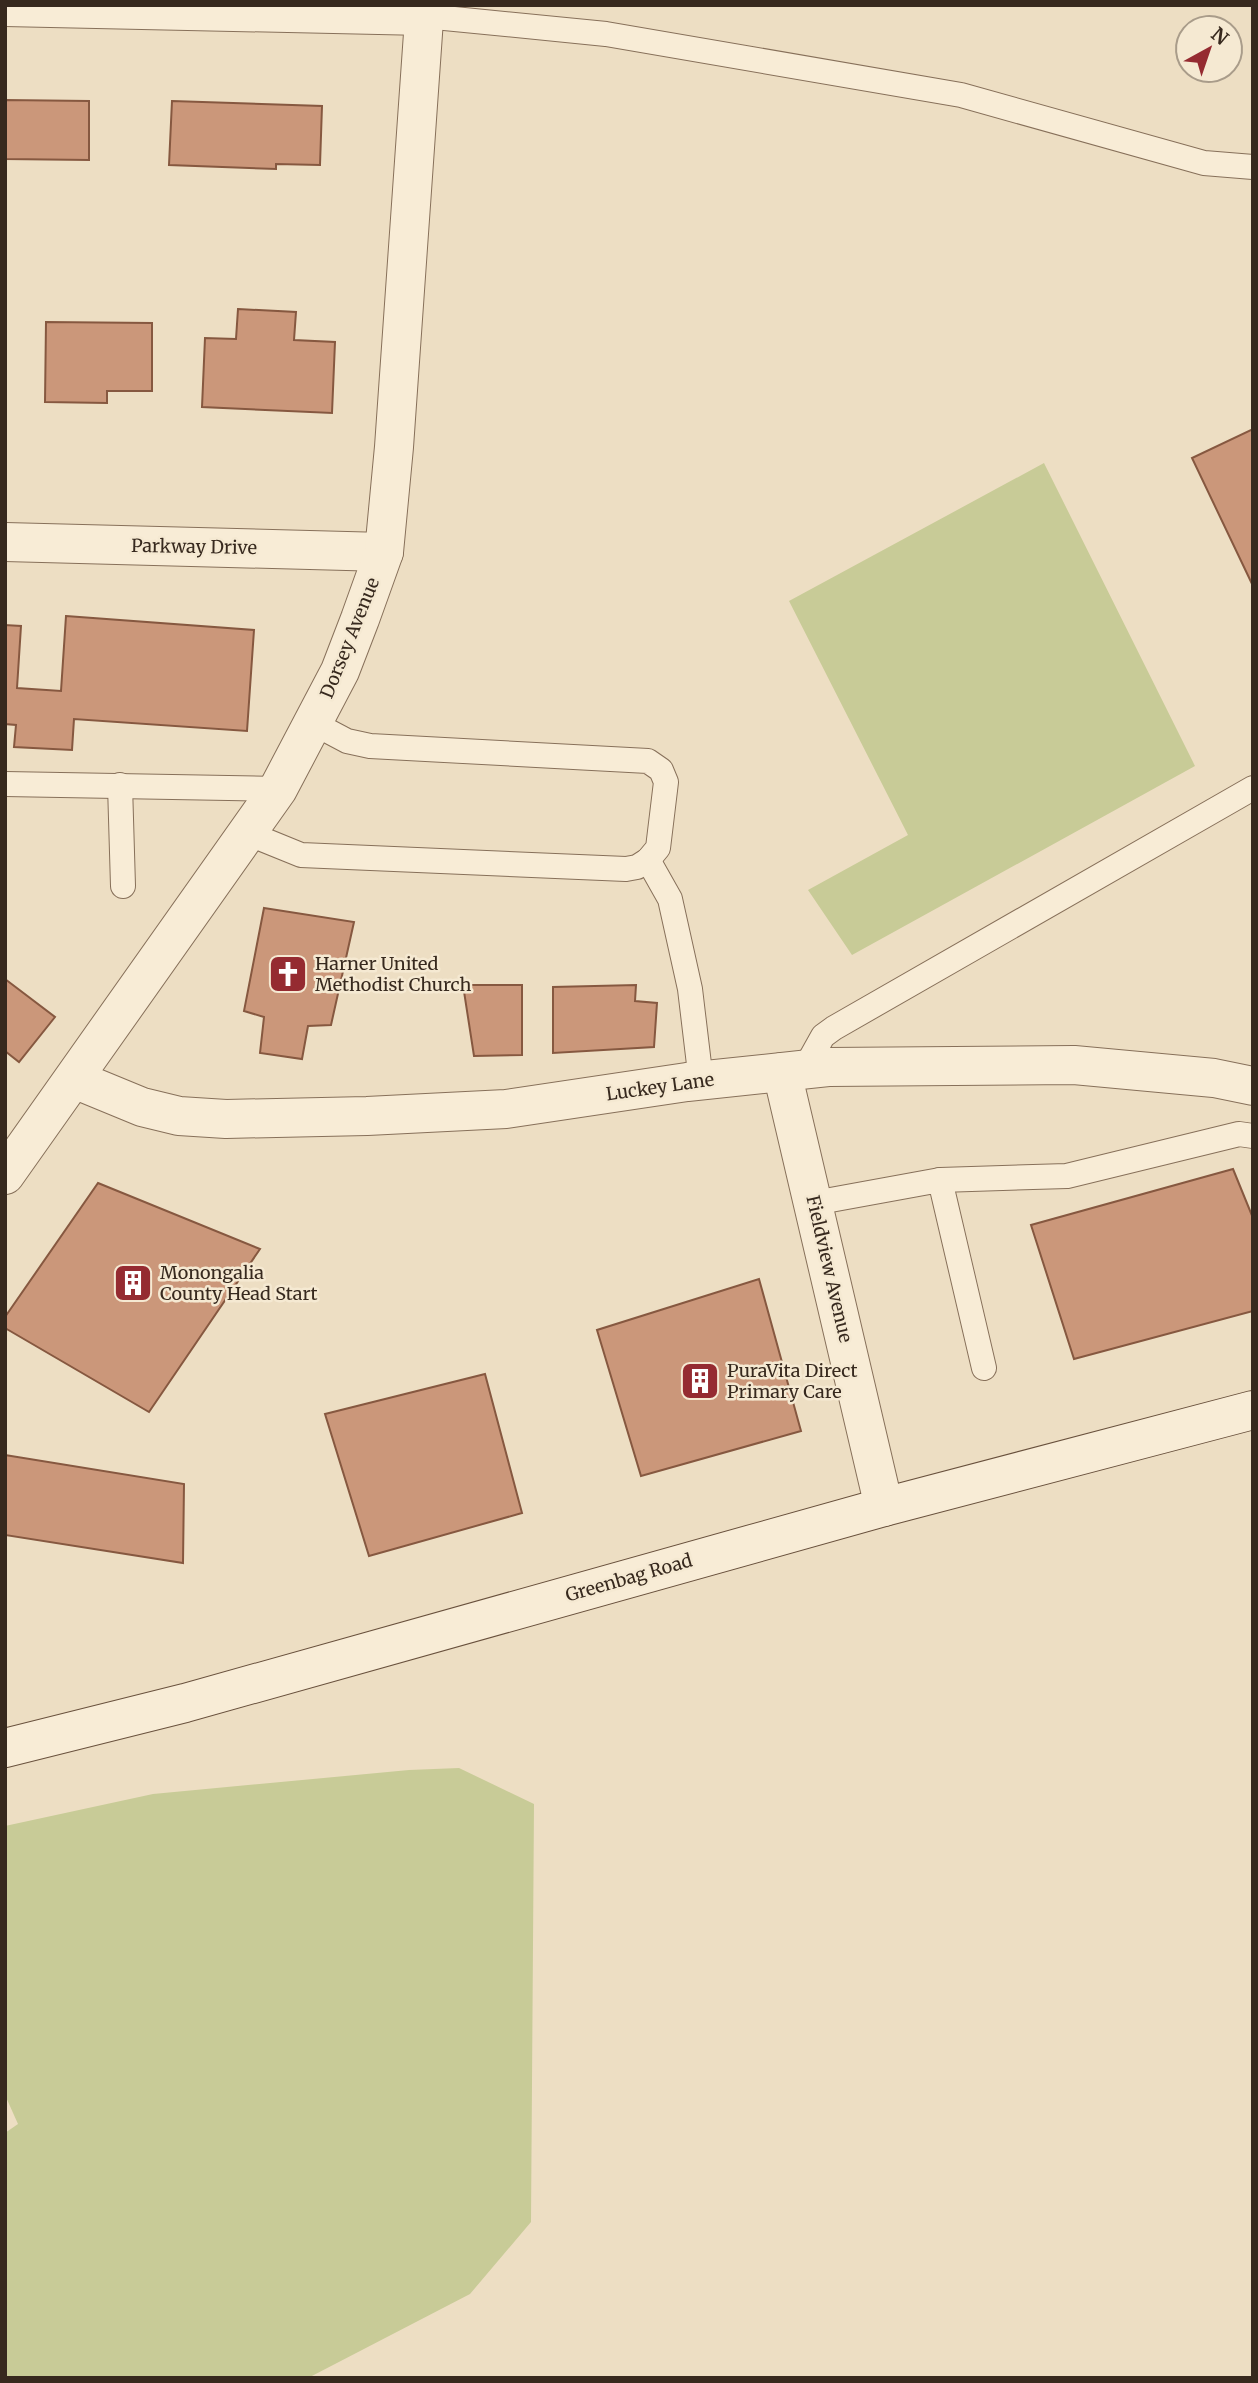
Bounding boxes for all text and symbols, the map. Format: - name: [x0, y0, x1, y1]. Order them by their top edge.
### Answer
- north arrow: [1174, 14, 1244, 84]
- text: N: [1206, 22, 1233, 50]
- street label: Parkway Drive: [131, 534, 257, 559]
- street label: Dorsey Avenue: [315, 574, 384, 702]
- place label: Harner United Methodist Church: [315, 952, 471, 996]
- church icon: Harner United Methodist Church: [267, 953, 309, 995]
- street label: Luckey Lane: [604, 1068, 715, 1105]
- street label: Fieldview Avenue: [801, 1193, 858, 1345]
- place label: Monongalia County Head Start: [160, 1261, 318, 1305]
- building icon: Monongalia County Head Start: [112, 1262, 154, 1304]
- place label: PuraVita Direct Primary Care: [727, 1359, 858, 1403]
- building icon: PuraVita Direct Primary Care: [679, 1360, 721, 1402]
- street label: Greenbag Road: [563, 1548, 695, 1607]

